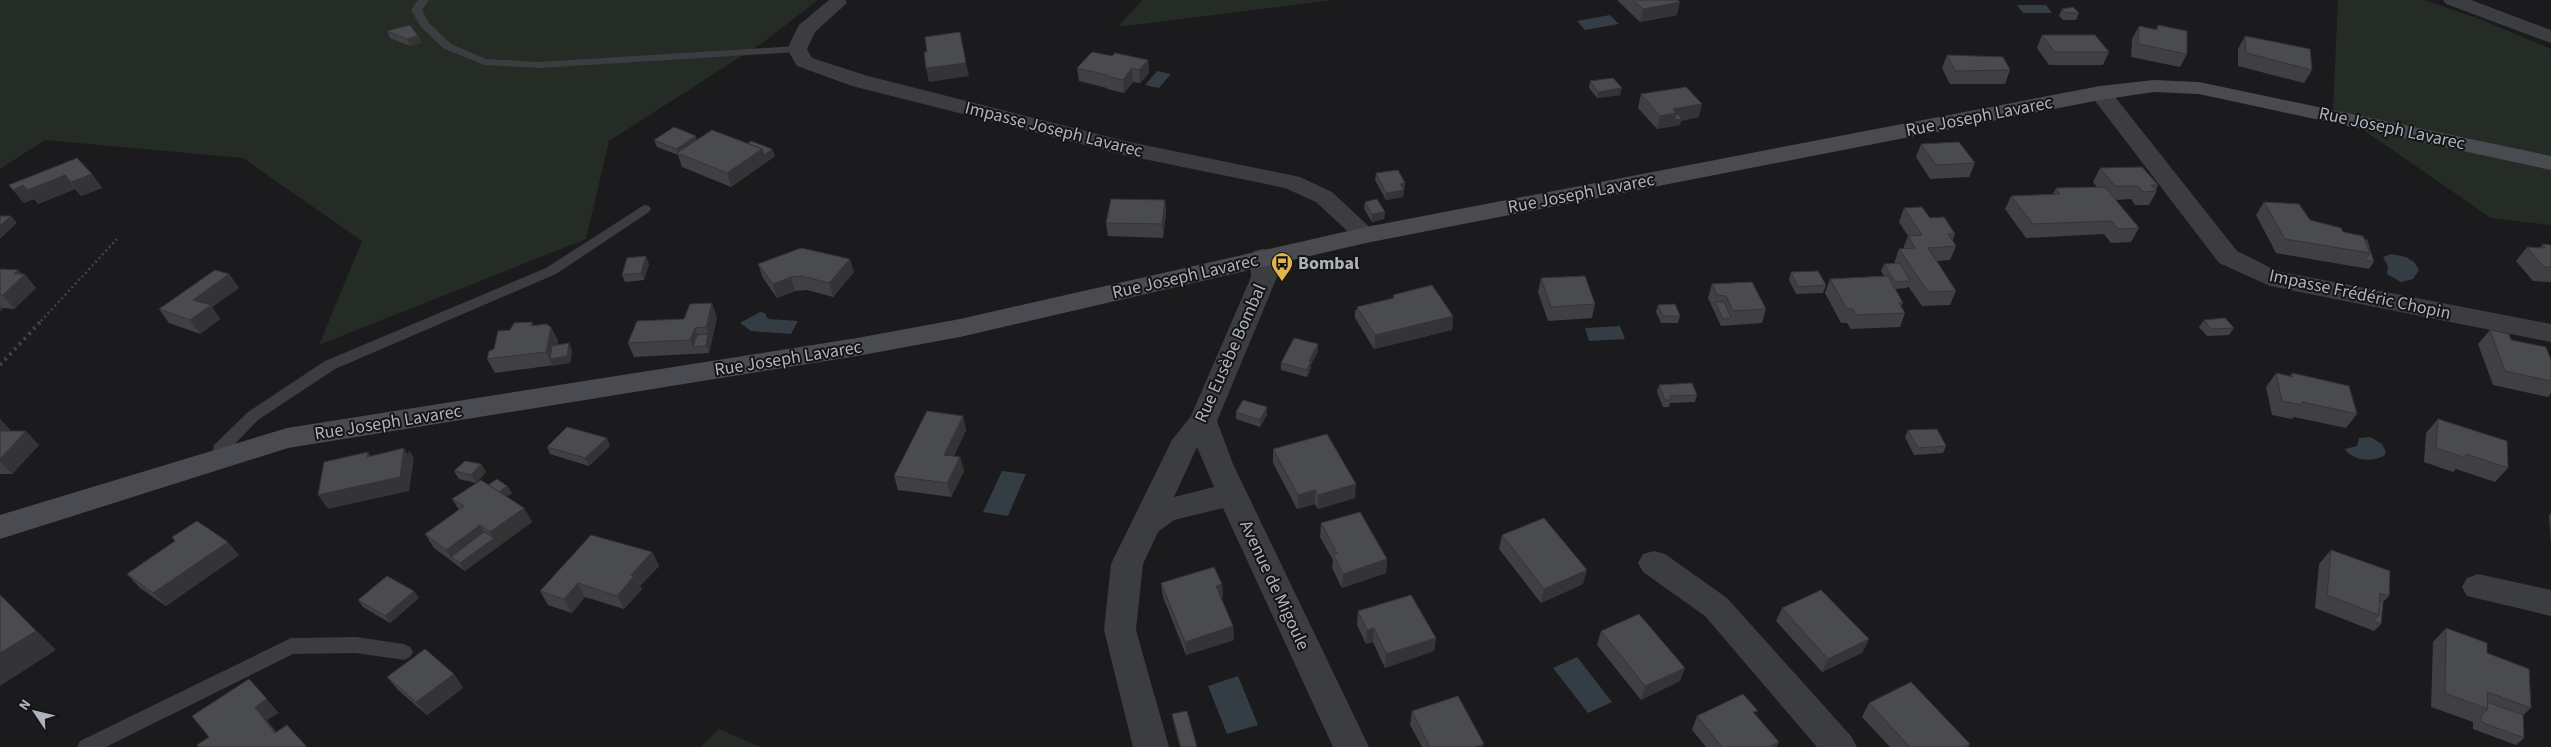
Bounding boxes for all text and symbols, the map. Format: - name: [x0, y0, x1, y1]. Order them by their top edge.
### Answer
- street label: Rue Joseph Lavarec: [1904, 90, 2055, 143]
- street label: Impasse Joseph Lavarec: [962, 95, 1145, 164]
- street label: Rue Joseph Lavarec: [2316, 101, 2467, 156]
- street label: Rue Joseph Lavarec: [1506, 167, 1657, 220]
- street label: Rue Joseph Lavarec: [1110, 248, 1260, 305]
- bus stop icon: Bombal: [1270, 251, 1294, 282]
- place label: Bombal: [1298, 251, 1359, 276]
- street label: Impasse Frédéric Chopin: [2267, 263, 2453, 326]
- street label: Rue Eusèbe Bombal: [1189, 280, 1272, 427]
- street label: Rue Joseph Lavarec: [713, 335, 864, 382]
- street label: Rue Joseph Lavarec: [313, 399, 464, 446]
- street label: Avenue de Migoule: [1233, 516, 1316, 654]
- north arrow: [10, 687, 60, 737]
- text: N: [14, 696, 36, 715]

